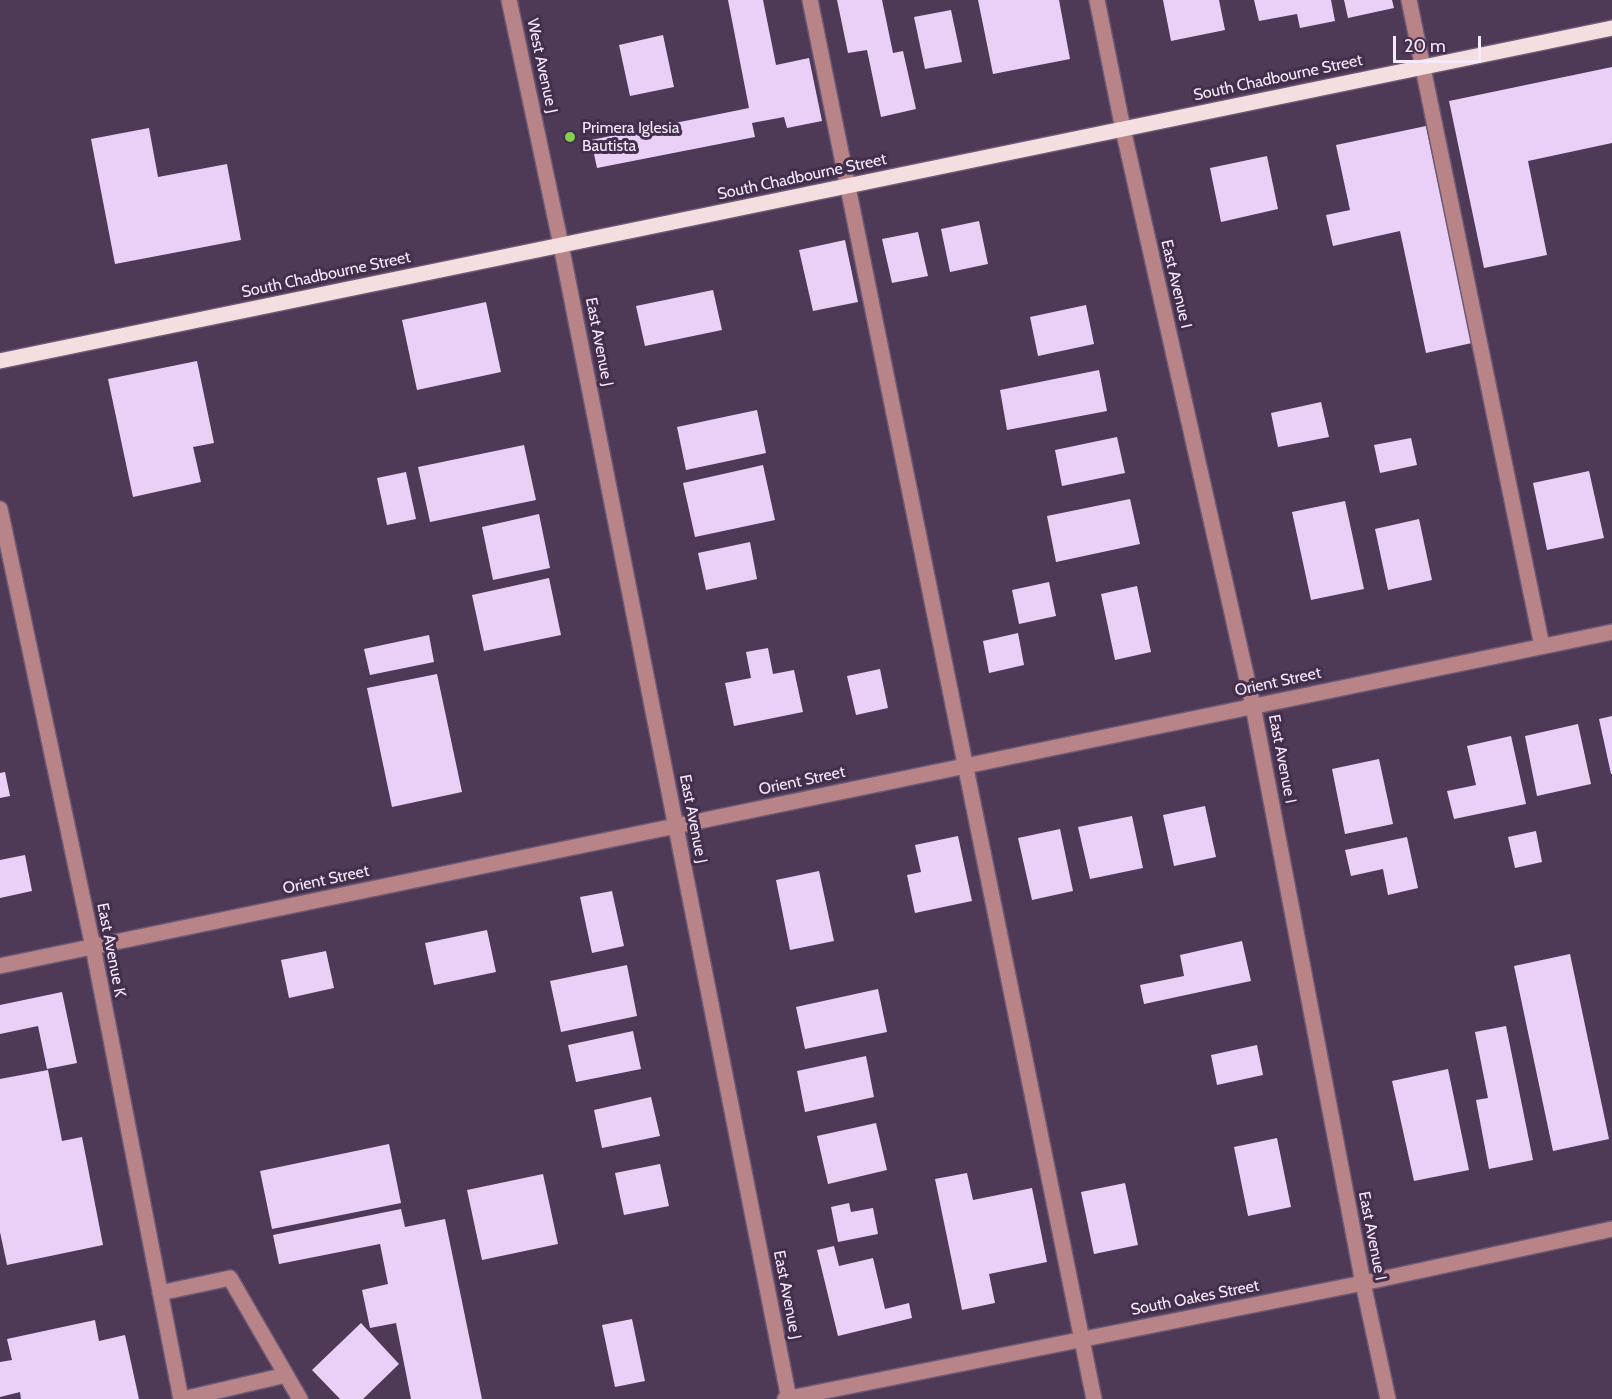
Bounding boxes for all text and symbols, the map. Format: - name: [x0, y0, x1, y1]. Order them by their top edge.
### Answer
- street label: West Avenue J: [523, 17, 561, 115]
- scale bar: [1396, 24, 1484, 62]
- text: 20 m: [1404, 35, 1446, 57]
- street label: South Chadbourne Street: [1192, 51, 1364, 105]
- place label: Primera Iglesia Bautista: [582, 118, 679, 156]
- marker: Primera Iglesia Bautista: [563, 130, 577, 144]
- street label: South Chadbourne Street: [716, 150, 888, 204]
- street label: East Avenue I: [1156, 238, 1196, 330]
- street label: South Chadbourne Street: [240, 248, 412, 302]
- street label: East Avenue J: [581, 296, 617, 388]
- street label: Orient Street: [1233, 663, 1323, 701]
- street label: East Avenue I: [1264, 713, 1300, 805]
- street label: Orient Street: [757, 762, 847, 800]
- street label: East Avenue J: [675, 773, 711, 865]
- street label: Orient Street: [281, 861, 371, 899]
- street label: East Avenue K: [92, 901, 130, 999]
- street label: East Avenue I: [1354, 1190, 1390, 1282]
- street label: East Avenue J: [769, 1249, 805, 1341]
- street label: South Oakes Street: [1129, 1276, 1261, 1320]

